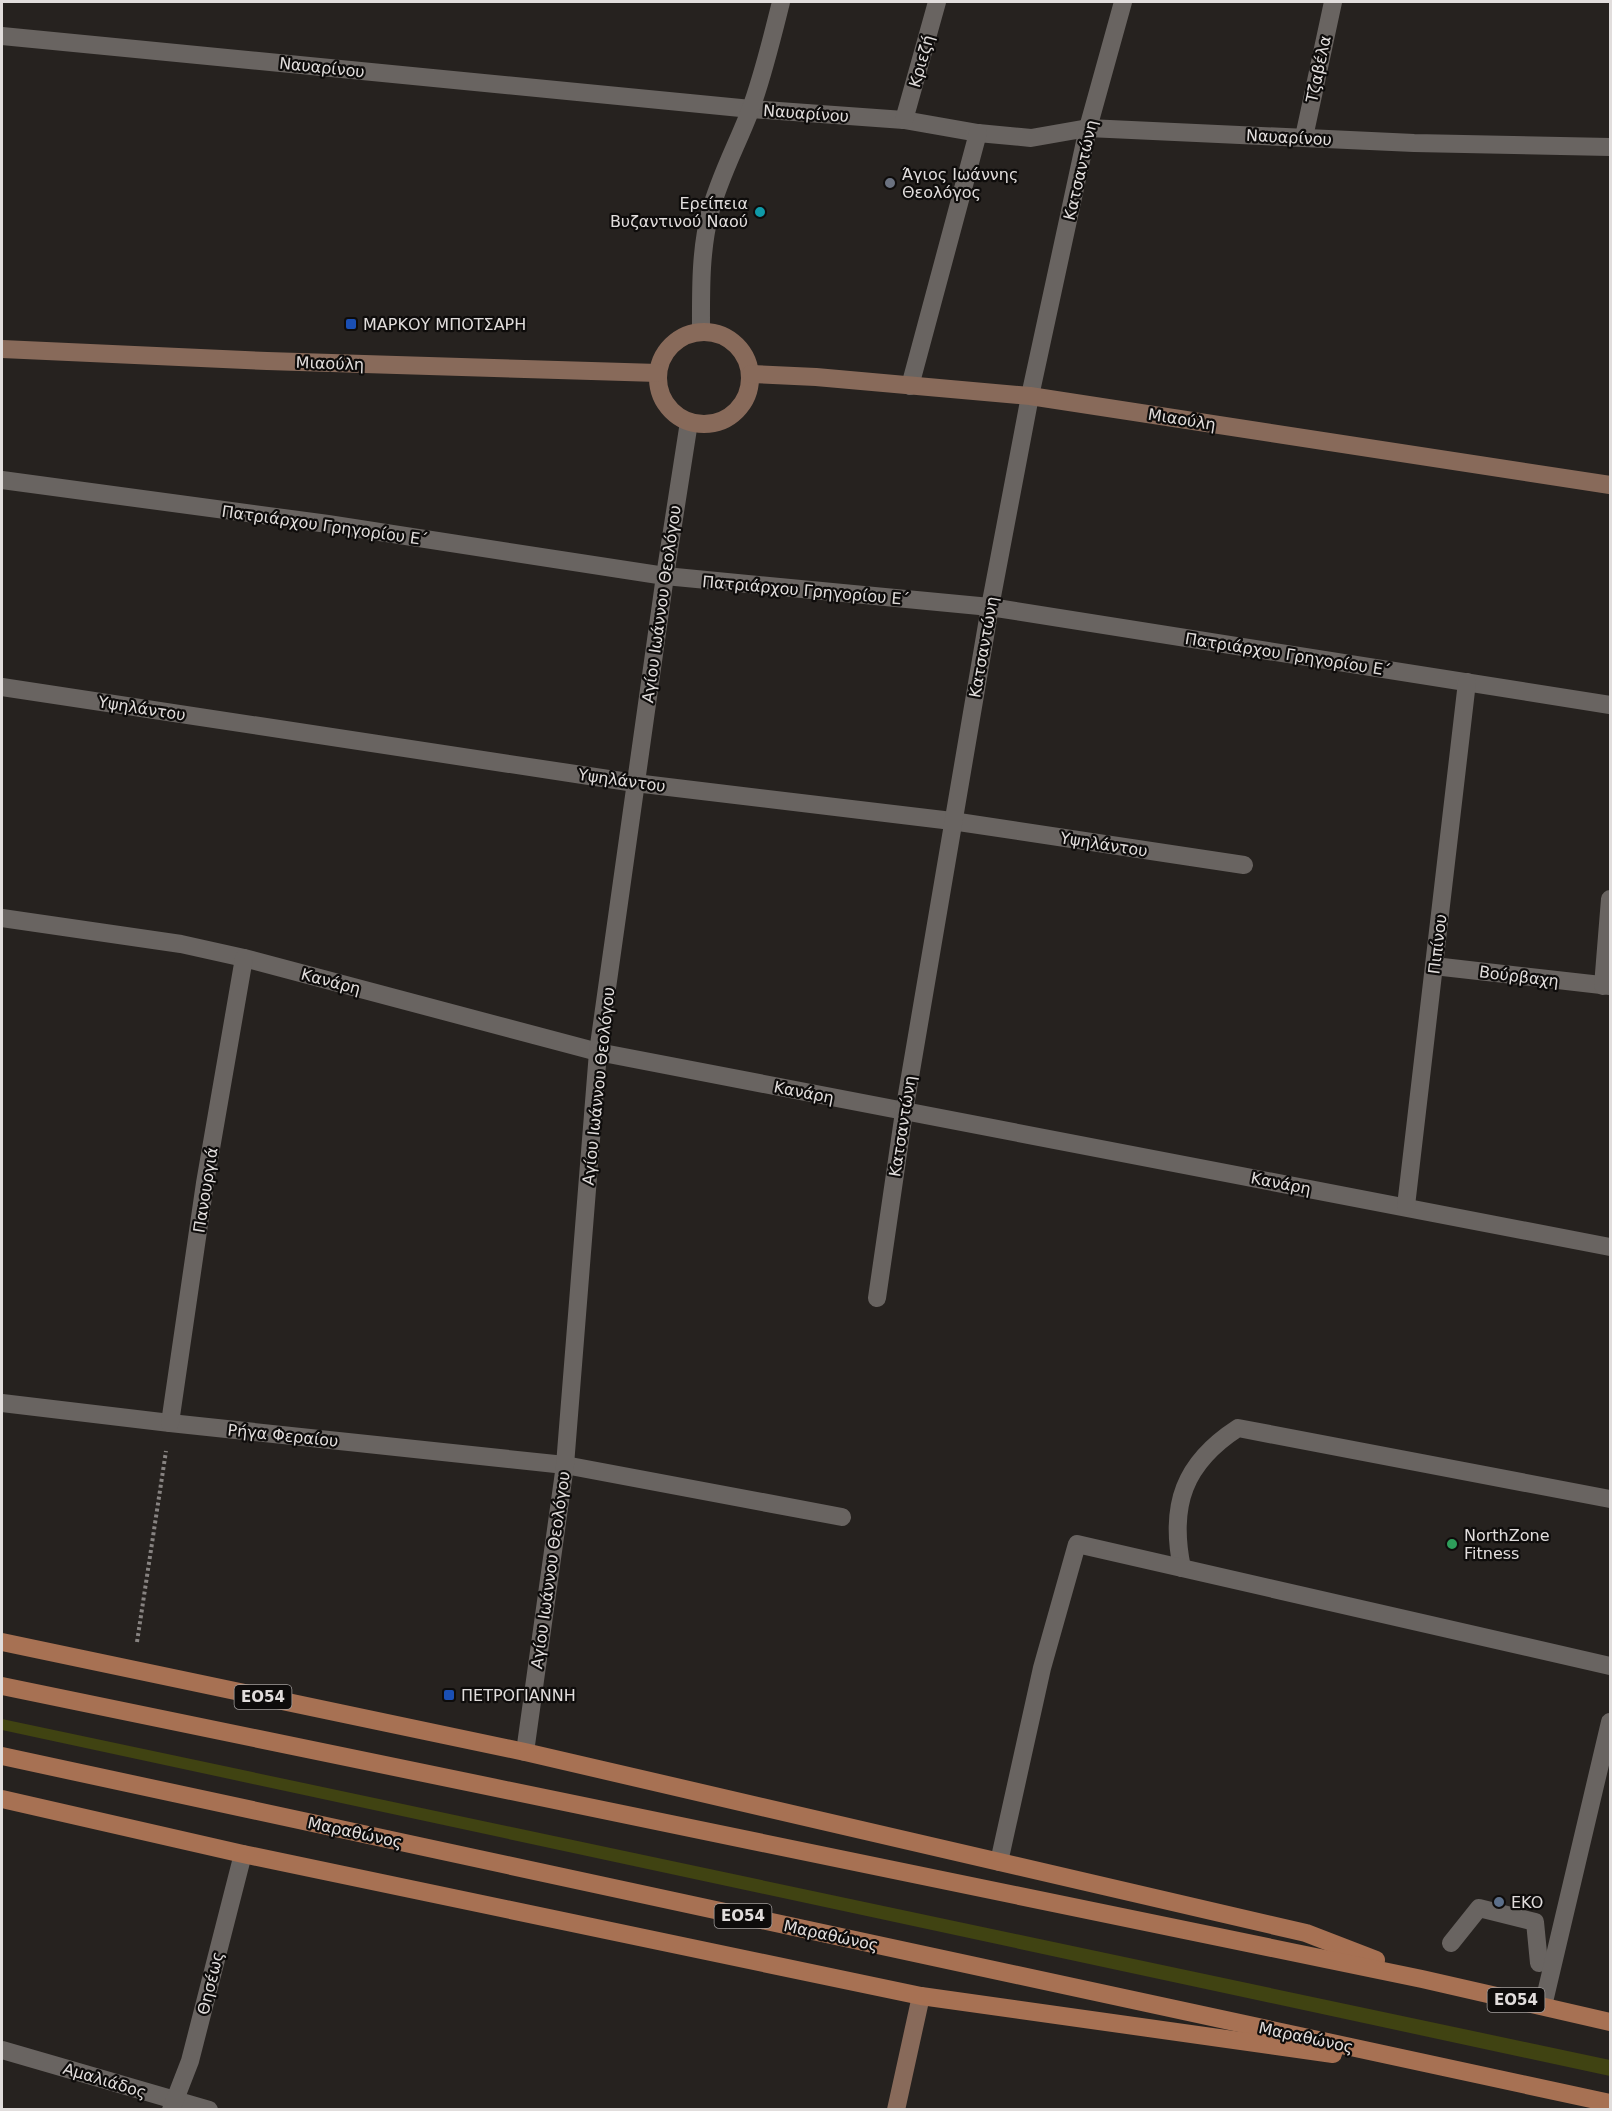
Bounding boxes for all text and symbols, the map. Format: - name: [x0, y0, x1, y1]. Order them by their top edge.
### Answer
- street label: Κριεζή: [905, 33, 938, 90]
- street label: Τζαβέλα: [1302, 34, 1335, 105]
- street label: Ναυαρίνου: [278, 54, 366, 81]
- street label: Ναυαρίνου: [762, 101, 849, 126]
- street label: Κατσαντώνη: [1060, 118, 1101, 222]
- street label: Ναυαρίνου: [1246, 126, 1332, 149]
- place label: Άγιος Ιωάννης Θεολόγος: [902, 165, 1018, 202]
- marker: Άγιος Ιωάννης Θεολόγος: [883, 176, 897, 190]
- place label: Ερείπεια Βυζαντινού Ναού: [610, 194, 748, 231]
- marker: Ερείπεια Βυζαντινού Ναού: [753, 205, 767, 219]
- place label: ΜΑΡΚΟΥ ΜΠΟΤΣΑΡΗ: [363, 315, 526, 334]
- marker: ΜΑΡΚΟΥ ΜΠΟΤΣΑΡΗ: [344, 317, 358, 331]
- street label: Μιαούλη: [295, 353, 365, 374]
- street label: Μιαούλη: [1147, 405, 1217, 434]
- street label: Πατριάρχου Γρηγορίου Ε΄: [221, 502, 429, 549]
- street label: Αγίου Ιωάννου Θεολόγου: [638, 504, 685, 704]
- street label: Πατριάρχου Γρηγορίου Ε΄: [701, 572, 910, 609]
- street label: Κατσαντώνη: [965, 595, 1002, 699]
- street label: Πατριάρχου Γρηγορίου Ε΄: [1184, 629, 1392, 680]
- street label: Υψηλάντου: [96, 692, 187, 725]
- street label: Υψηλάντου: [576, 765, 667, 796]
- street label: Υψηλάντου: [1058, 828, 1149, 861]
- street label: Πιπίνου: [1424, 913, 1451, 975]
- street label: Βούρβαχη: [1478, 962, 1560, 991]
- street label: Κανάρη: [299, 964, 363, 999]
- street label: Αγίου Ιωάννου Θεολόγου: [579, 986, 618, 1186]
- street label: Κατσαντώνη: [885, 1074, 920, 1178]
- street label: Κανάρη: [772, 1077, 836, 1108]
- street label: Πανουργιά: [189, 1146, 222, 1234]
- street label: Κανάρη: [1249, 1168, 1313, 1199]
- street label: Ρήγα Φεραίου: [227, 1420, 339, 1451]
- street label: Αγίου Ιωάννου Θεολόγου: [527, 1470, 574, 1670]
- place label: NorthZone Fitness: [1464, 1526, 1549, 1563]
- marker: NorthZone Fitness: [1445, 1537, 1459, 1551]
- road number: ΕΟ54: [234, 1685, 292, 1709]
- place label: ΠΕΤΡΟΓΙΑΝΝΗ: [461, 1686, 576, 1705]
- marker: ΠΕΤΡΟΓΙΑΝΝΗ: [442, 1688, 456, 1702]
- street label: Μαραθώνος: [306, 1813, 404, 1852]
- place label: EKO: [1511, 1893, 1543, 1912]
- marker: EKO: [1492, 1895, 1506, 1909]
- road number: ΕΟ54: [714, 1904, 771, 1928]
- street label: Μαραθώνος: [782, 1916, 880, 1955]
- street label: Θησέως: [193, 1950, 227, 2017]
- road number: ΕΟ54: [1488, 1988, 1544, 2012]
- street label: Μαραθώνος: [1257, 2018, 1355, 2057]
- street label: Αμαλιάδος: [61, 2059, 149, 2102]

